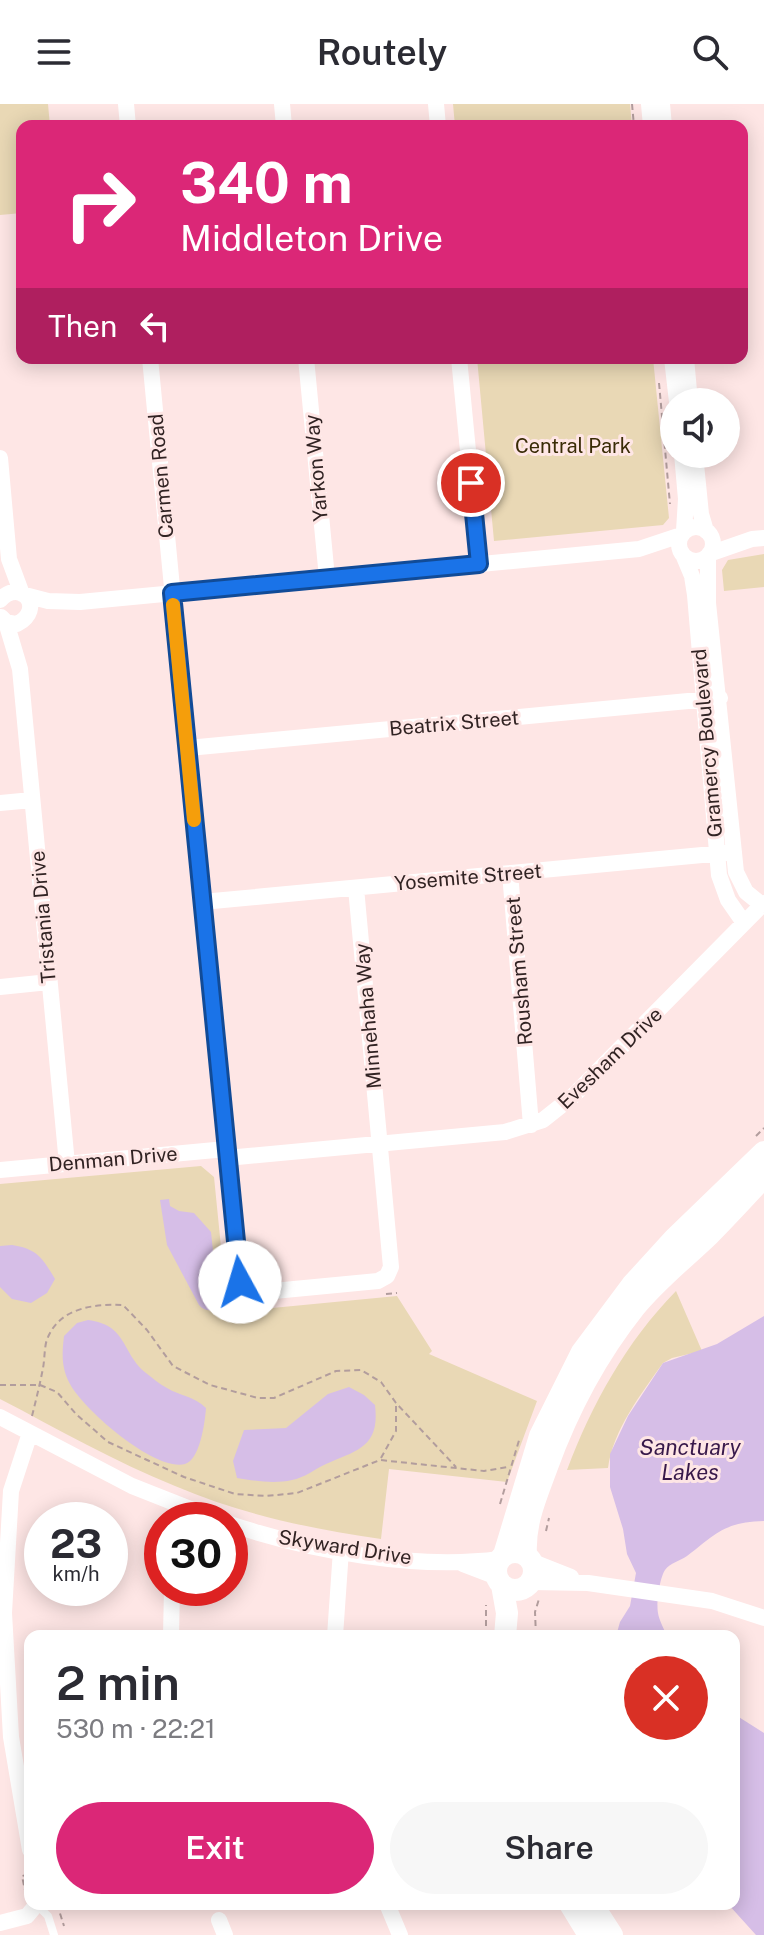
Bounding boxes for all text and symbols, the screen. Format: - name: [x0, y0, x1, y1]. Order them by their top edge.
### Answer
- icon: menu: [32, 30, 76, 74]
- icon: search: [688, 30, 732, 74]
- text: Routely: [317, 31, 447, 73]
- text: 340 m: [180, 150, 353, 216]
- icon: right: [48, 152, 152, 256]
- text: Middleton Drive: [180, 217, 443, 259]
- icon: left: [133, 304, 177, 348]
- text: Then: [48, 308, 117, 344]
- map controls: [660, 388, 740, 468]
- button: sound: [660, 388, 740, 468]
- street label: Carmen Road: [144, 413, 178, 539]
- street label: Yarkon Way: [299, 413, 333, 523]
- park label: Central Park: [515, 434, 631, 458]
- pin: [437, 449, 505, 517]
- icon: arrive: [449, 461, 493, 505]
- street label: Gramercy Boulevard: [687, 648, 727, 838]
- street label: Beatrix Street: [388, 705, 520, 741]
- street label: Tristania Drive: [25, 850, 61, 984]
- street label: Yosemite Street: [393, 859, 543, 895]
- street label: Rousham Street: [501, 896, 537, 1046]
- street label: Minnehaha Way: [350, 942, 386, 1090]
- street label: Evesham Drive: [553, 1002, 667, 1114]
- street label: Denman Drive: [48, 1141, 178, 1177]
- position arrow: [198, 1240, 282, 1324]
- water label: Sanctuary Lakes: [639, 1434, 741, 1485]
- speed limit sign: 30: [144, 1502, 248, 1606]
- text: 23: [50, 1520, 102, 1567]
- street label: Skyward Drive: [277, 1525, 413, 1569]
- text: km/h: [52, 1562, 100, 1586]
- text: 2 min: [56, 1654, 180, 1711]
- button: close: [624, 1656, 708, 1740]
- text: 530 m · 22:21: [56, 1713, 215, 1744]
- button: Exit: [56, 1802, 374, 1894]
- button: Share: [390, 1802, 708, 1894]

